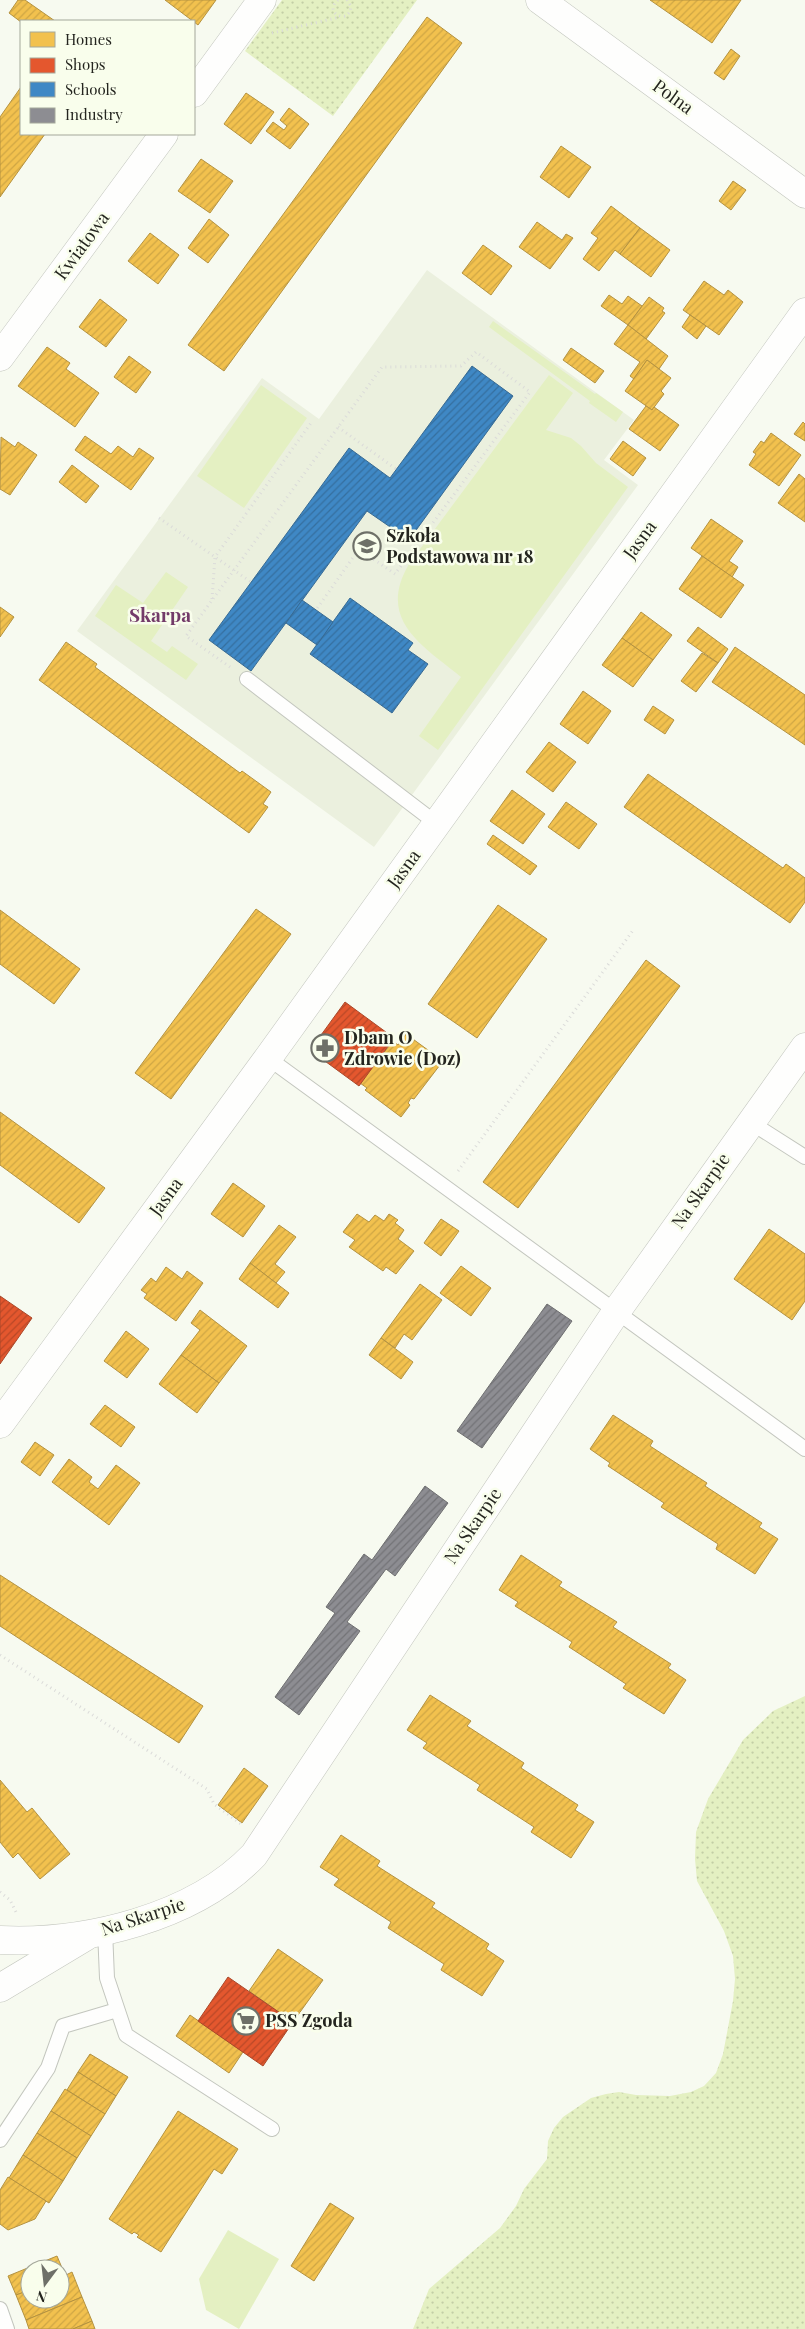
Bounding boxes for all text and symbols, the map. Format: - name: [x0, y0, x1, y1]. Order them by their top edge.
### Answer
- legend: [20, 20, 195, 135]
- text: Homes: [65, 29, 112, 49]
- text: Shops: [65, 54, 106, 74]
- street label: Polna: [648, 73, 699, 119]
- text: Schools: [65, 79, 117, 99]
- text: Industry: [65, 104, 123, 124]
- street label: Kwiatowa: [48, 206, 114, 284]
- street label: Jasna: [616, 515, 661, 564]
- place label: Szkoła Podstawowa nr 18: [386, 523, 534, 568]
- school or university icon: Szkoła Podstawowa nr 18: [352, 531, 382, 561]
- district label: Skarpa: [129, 601, 191, 627]
- street label: Jasna: [380, 844, 425, 893]
- place label: Dbam O Zdrowie (Doz): [344, 1025, 461, 1070]
- pharmacy icon: Dbam O Zdrowie (Doz): [310, 1033, 340, 1063]
- street label: Na Skarpie: [665, 1148, 735, 1233]
- street label: Jasna: [142, 1172, 187, 1221]
- street label: Na Skarpie: [438, 1483, 506, 1568]
- street label: Na Skarpie: [98, 1891, 188, 1941]
- supermarket icon: PSS Zgoda: [231, 2006, 261, 2036]
- place label: PSS Zgoda: [265, 2008, 353, 2032]
- north arrow: [20, 2259, 70, 2309]
- text: N: [34, 2287, 49, 2308]

